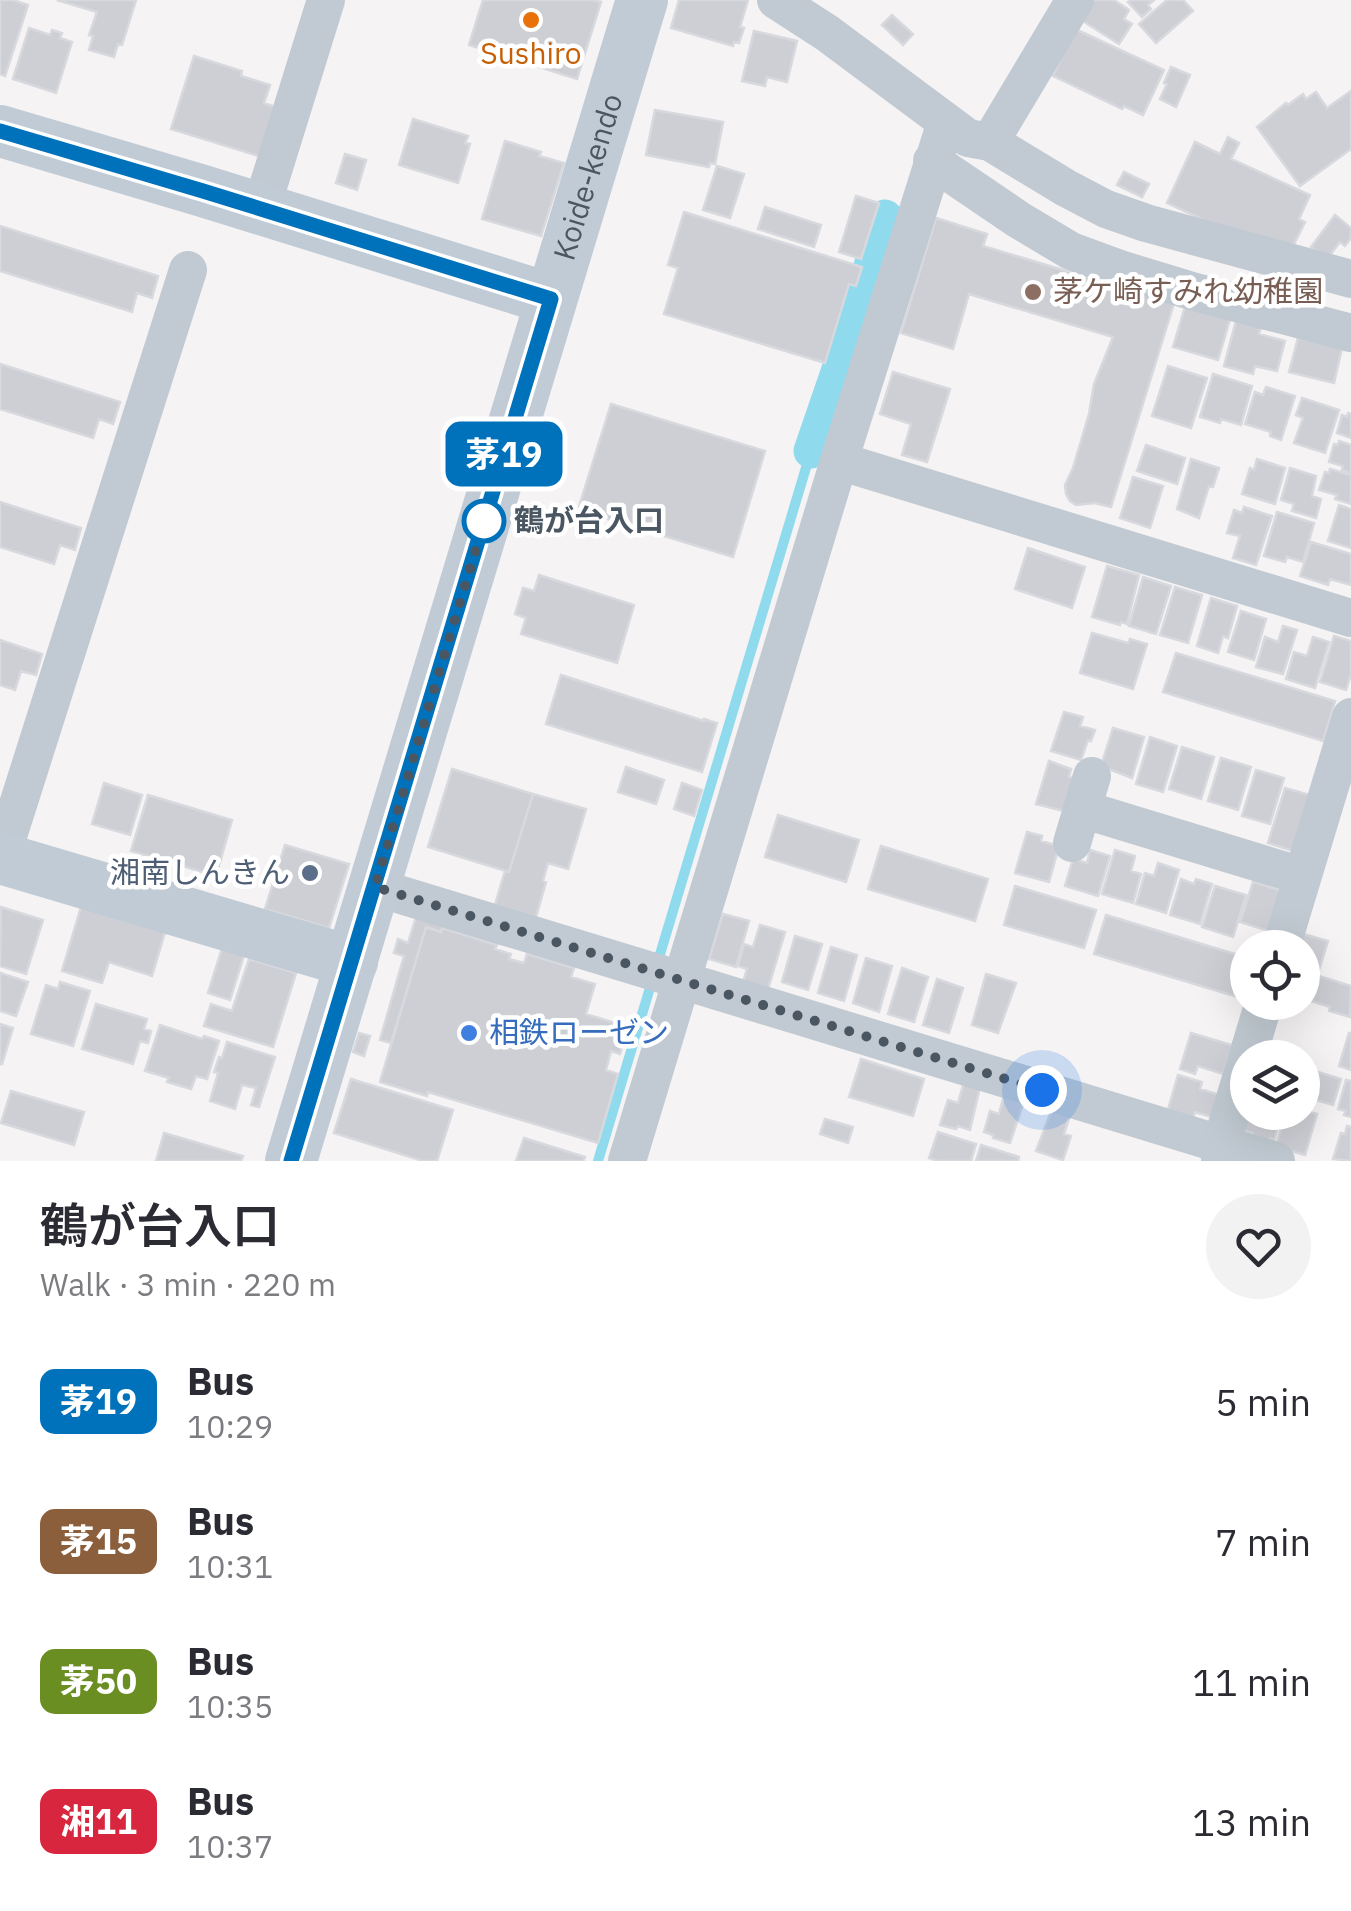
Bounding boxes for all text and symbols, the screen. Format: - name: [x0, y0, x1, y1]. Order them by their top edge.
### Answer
- marker: Sushiro: [520, 9, 542, 31]
- place label: Sushiro: [480, 33, 582, 72]
- street label: Koide-kendo: [544, 89, 631, 264]
- place label: 茅ケ崎すみれ幼稚園: [1053, 271, 1323, 310]
- marker: 茅ケ崎すみれ幼稚園: [1022, 281, 1044, 303]
- line badge: 茅19: [446, 422, 562, 486]
- text: 茅19: [465, 431, 543, 477]
- marker: 鶴が台入口: [463, 500, 505, 542]
- place label: 鶴が台入口: [514, 500, 664, 539]
- place label: 湘南しんきん: [110, 852, 290, 891]
- marker: 湘南しんきん: [299, 862, 321, 884]
- map controls: [1230, 930, 1320, 1130]
- button: locate: [1230, 930, 1320, 1020]
- place label: 相鉄ローゼン: [489, 1012, 669, 1051]
- marker: 相鉄ローゼン: [458, 1022, 480, 1044]
- button: layers: [1230, 1040, 1320, 1130]
- your location: [1017, 1065, 1067, 1115]
- text: 鶴が台入口: [40, 1194, 280, 1256]
- button: heart: [1206, 1194, 1311, 1299]
- text: Walk · 3 min · 220 m: [40, 1263, 336, 1305]
- text: Bus: [187, 1356, 254, 1405]
- text: 5 min: [1215, 1377, 1311, 1426]
- text: 茅19: [60, 1378, 137, 1424]
- text: 10:29: [187, 1405, 273, 1447]
- text: Bus: [187, 1496, 254, 1545]
- text: 7 min: [1215, 1517, 1311, 1566]
- text: 茅15: [60, 1518, 137, 1564]
- text: 10:31: [187, 1545, 273, 1587]
- text: Bus: [187, 1636, 254, 1685]
- text: 11 min: [1192, 1657, 1311, 1706]
- text: 茅50: [60, 1658, 137, 1704]
- text: 10:35: [187, 1685, 273, 1727]
- text: Bus: [187, 1776, 254, 1825]
- text: 13 min: [1192, 1797, 1311, 1846]
- text: 湘11: [60, 1798, 137, 1844]
- text: 10:37: [187, 1825, 273, 1867]

